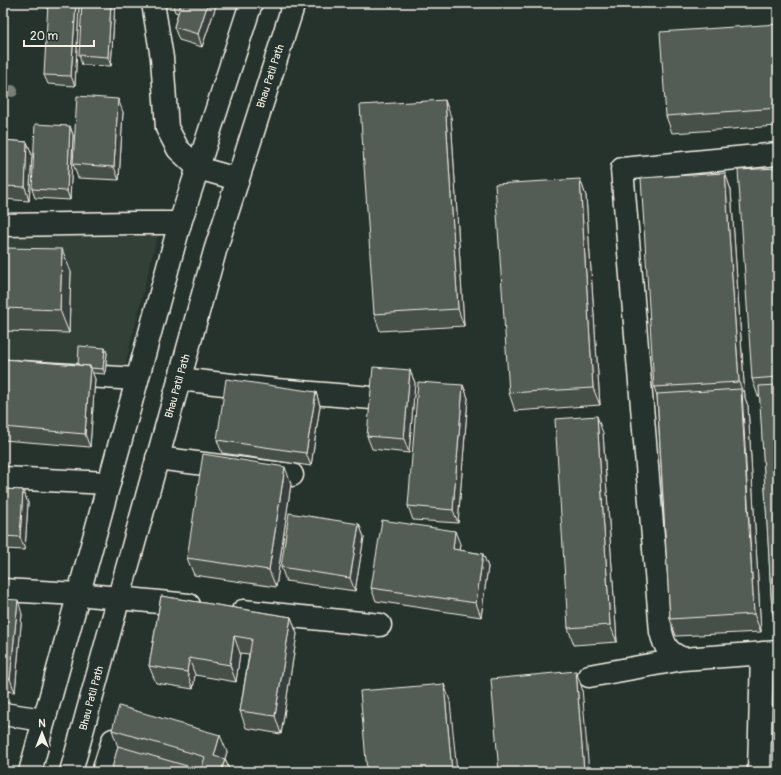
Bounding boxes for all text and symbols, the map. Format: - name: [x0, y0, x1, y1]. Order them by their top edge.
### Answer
- scale bar: [24, 22, 94, 48]
- text: 20 m: [30, 29, 59, 44]
- street label: Bhau Patil Path: [254, 43, 287, 110]
- street label: Bhau Patil Path: [162, 353, 193, 420]
- street label: Bhau Patil Path: [77, 665, 106, 732]
- north arrow: [22, 713, 62, 753]
- text: N: [38, 717, 46, 730]

